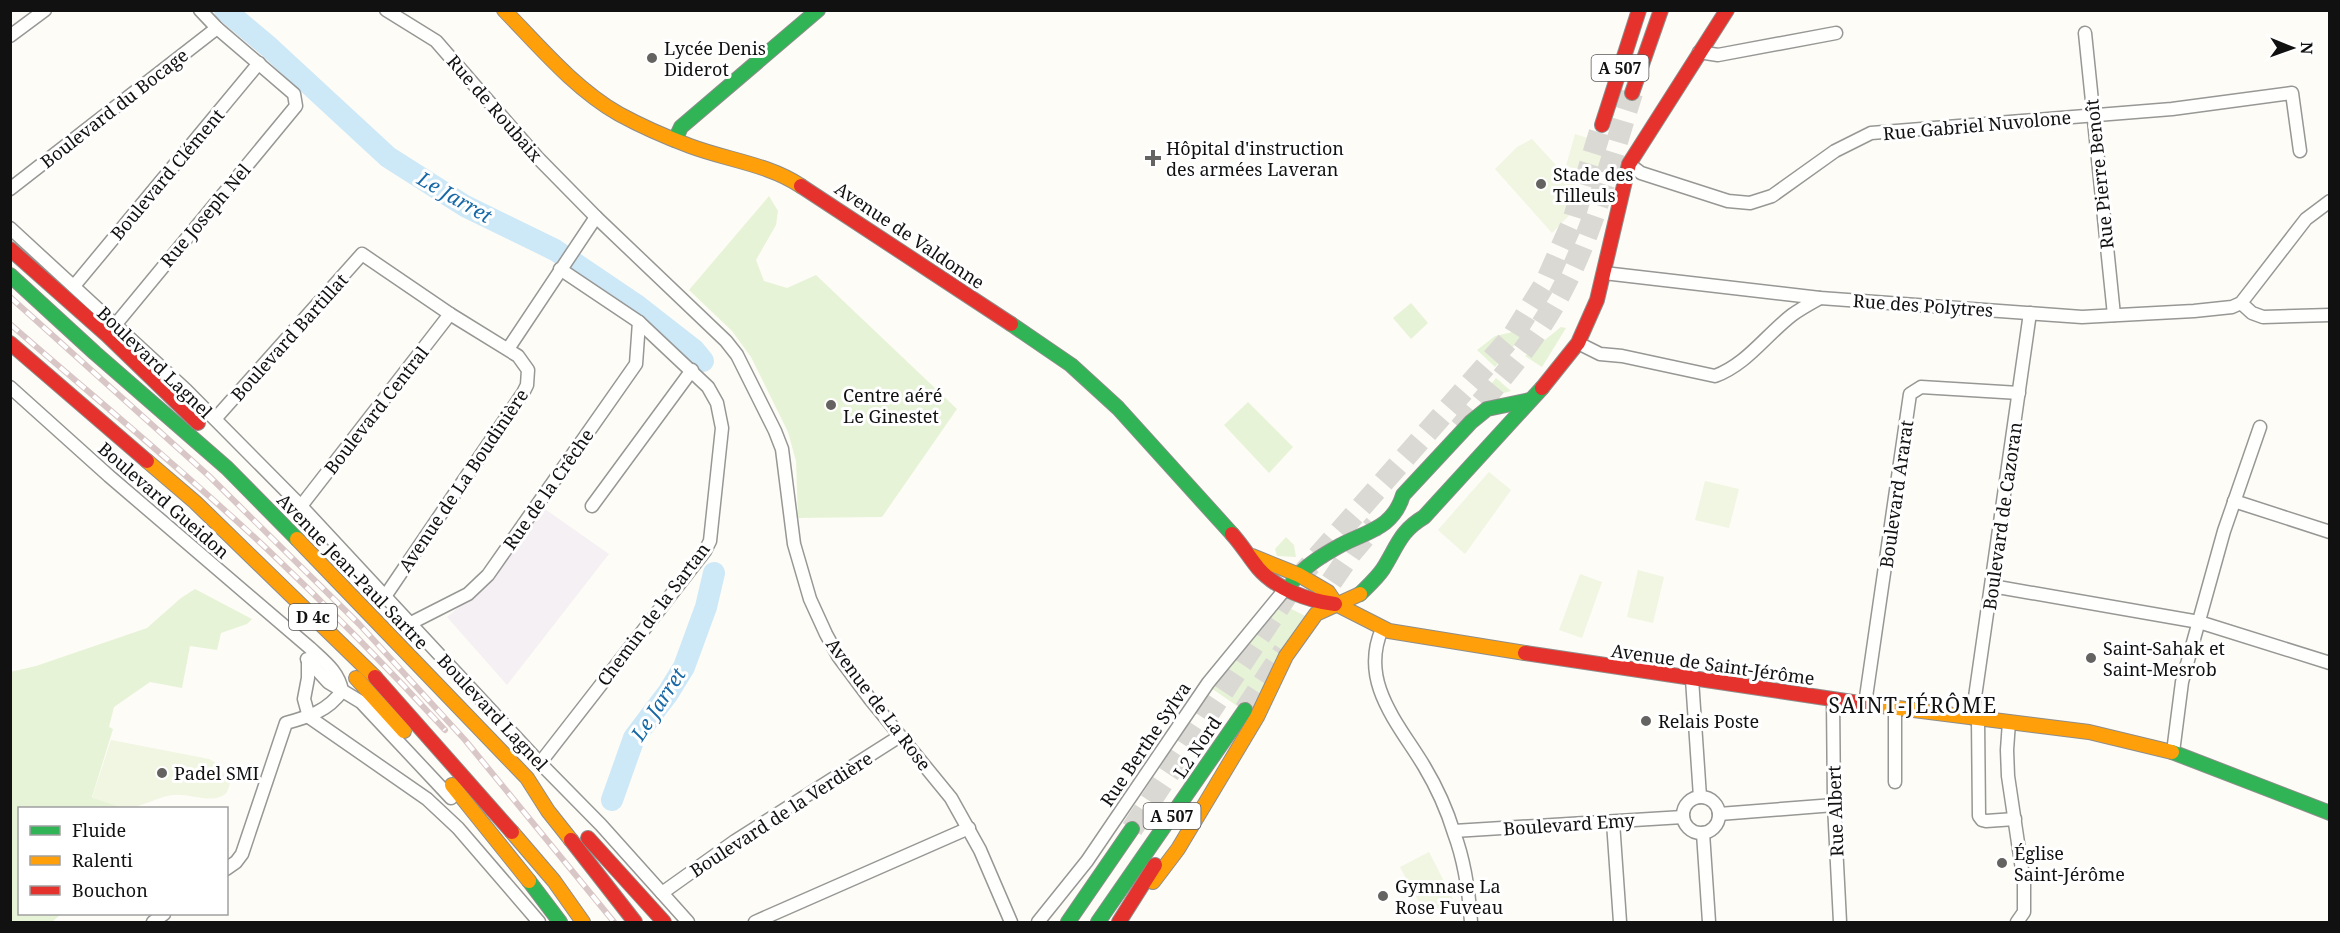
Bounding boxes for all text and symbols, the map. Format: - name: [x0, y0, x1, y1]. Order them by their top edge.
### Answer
- north arrow: [2262, 18, 2322, 78]
- place label: Lycée Denis Diderot: [664, 36, 766, 81]
- text: N: [2296, 42, 2318, 55]
- street label: Boulevard du Bocage: [35, 43, 193, 173]
- street label: Rue de Roubaix: [442, 50, 548, 167]
- marker: Lycée Denis Diderot: [645, 51, 659, 65]
- road number: A 507: [1592, 55, 1648, 81]
- street label: Rue Pierre Benoît: [2079, 98, 2119, 250]
- street label: Boulevard Clément: [105, 103, 229, 245]
- street label: Rue Gabriel Nuvolone: [1882, 105, 2072, 145]
- place label: Hôpital d'instruction des armées Laveran: [1166, 136, 1344, 181]
- marker: Hôpital d'instruction des armées Laveran: [1144, 149, 1162, 167]
- street label: Rue Joseph Nel: [155, 158, 256, 272]
- place label: Stade des Tilleuls: [1553, 162, 1633, 207]
- water label: Le Jarret: [412, 164, 498, 229]
- street label: Avenue de Valdonne: [831, 176, 989, 294]
- marker: Stade des Tilleuls: [1534, 177, 1548, 191]
- street label: Boulevard Bartillat: [225, 268, 353, 406]
- street label: Rue des Polytres: [1852, 288, 1994, 322]
- street label: Boulevard Lagnel: [92, 301, 218, 424]
- street label: Boulevard Central: [319, 341, 434, 479]
- place label: Centre aéré Le Ginestet: [843, 383, 942, 428]
- street label: Avenue de La Boudinière: [393, 384, 533, 576]
- marker: Centre aéré Le Ginestet: [824, 398, 838, 412]
- street label: Boulevard Ararat: [1874, 419, 1918, 569]
- street label: Boulevard de Cazoran: [1977, 420, 2027, 612]
- street label: Rue de la Crêche: [497, 424, 599, 554]
- street label: Boulevard Gueidon: [93, 436, 235, 564]
- street label: Avenue Jean-Paul Sartre: [272, 488, 434, 654]
- street label: Chemin de la Sartan: [591, 537, 715, 690]
- road number: D 4c: [289, 604, 337, 630]
- street label: Avenue de La Rose: [821, 633, 937, 775]
- place label: Saint-Sahak et Saint-Mesrob: [2103, 636, 2225, 681]
- street label: Avenue de Saint-Jérôme: [1610, 638, 1816, 690]
- street label: Boulevard Lagnel: [433, 648, 554, 776]
- marker: Saint-Sahak et Saint-Mesrob: [2084, 651, 2098, 665]
- water label: Le Jarret: [624, 662, 692, 746]
- street label: Rue Berthe Sylva: [1094, 677, 1196, 811]
- district label: SAINT-JÉRÔME: [1828, 691, 1998, 719]
- place label: Relais Poste: [1658, 709, 1759, 733]
- street label: L2 Nord: [1168, 711, 1226, 783]
- marker: Relais Poste: [1639, 714, 1653, 728]
- street label: Boulevard de la Verdière: [685, 746, 877, 882]
- place label: Padel SMI: [174, 761, 259, 785]
- street label: Rue Albert: [1821, 765, 1849, 857]
- marker: Padel SMI: [155, 766, 169, 780]
- road number: A 507: [1144, 803, 1200, 829]
- legend: [18, 807, 228, 915]
- street label: Boulevard Emy: [1503, 807, 1636, 841]
- text: Fluide: [72, 818, 126, 842]
- place label: Église Saint-Jérôme: [2014, 841, 2125, 886]
- text: Ralenti: [72, 848, 133, 872]
- marker: Église Saint-Jérôme: [1995, 856, 2009, 870]
- place label: Gymnase La Rose Fuveau: [1395, 874, 1504, 919]
- text: Bouchon: [72, 878, 148, 902]
- marker: Gymnase La Rose Fuveau: [1376, 889, 1390, 903]

